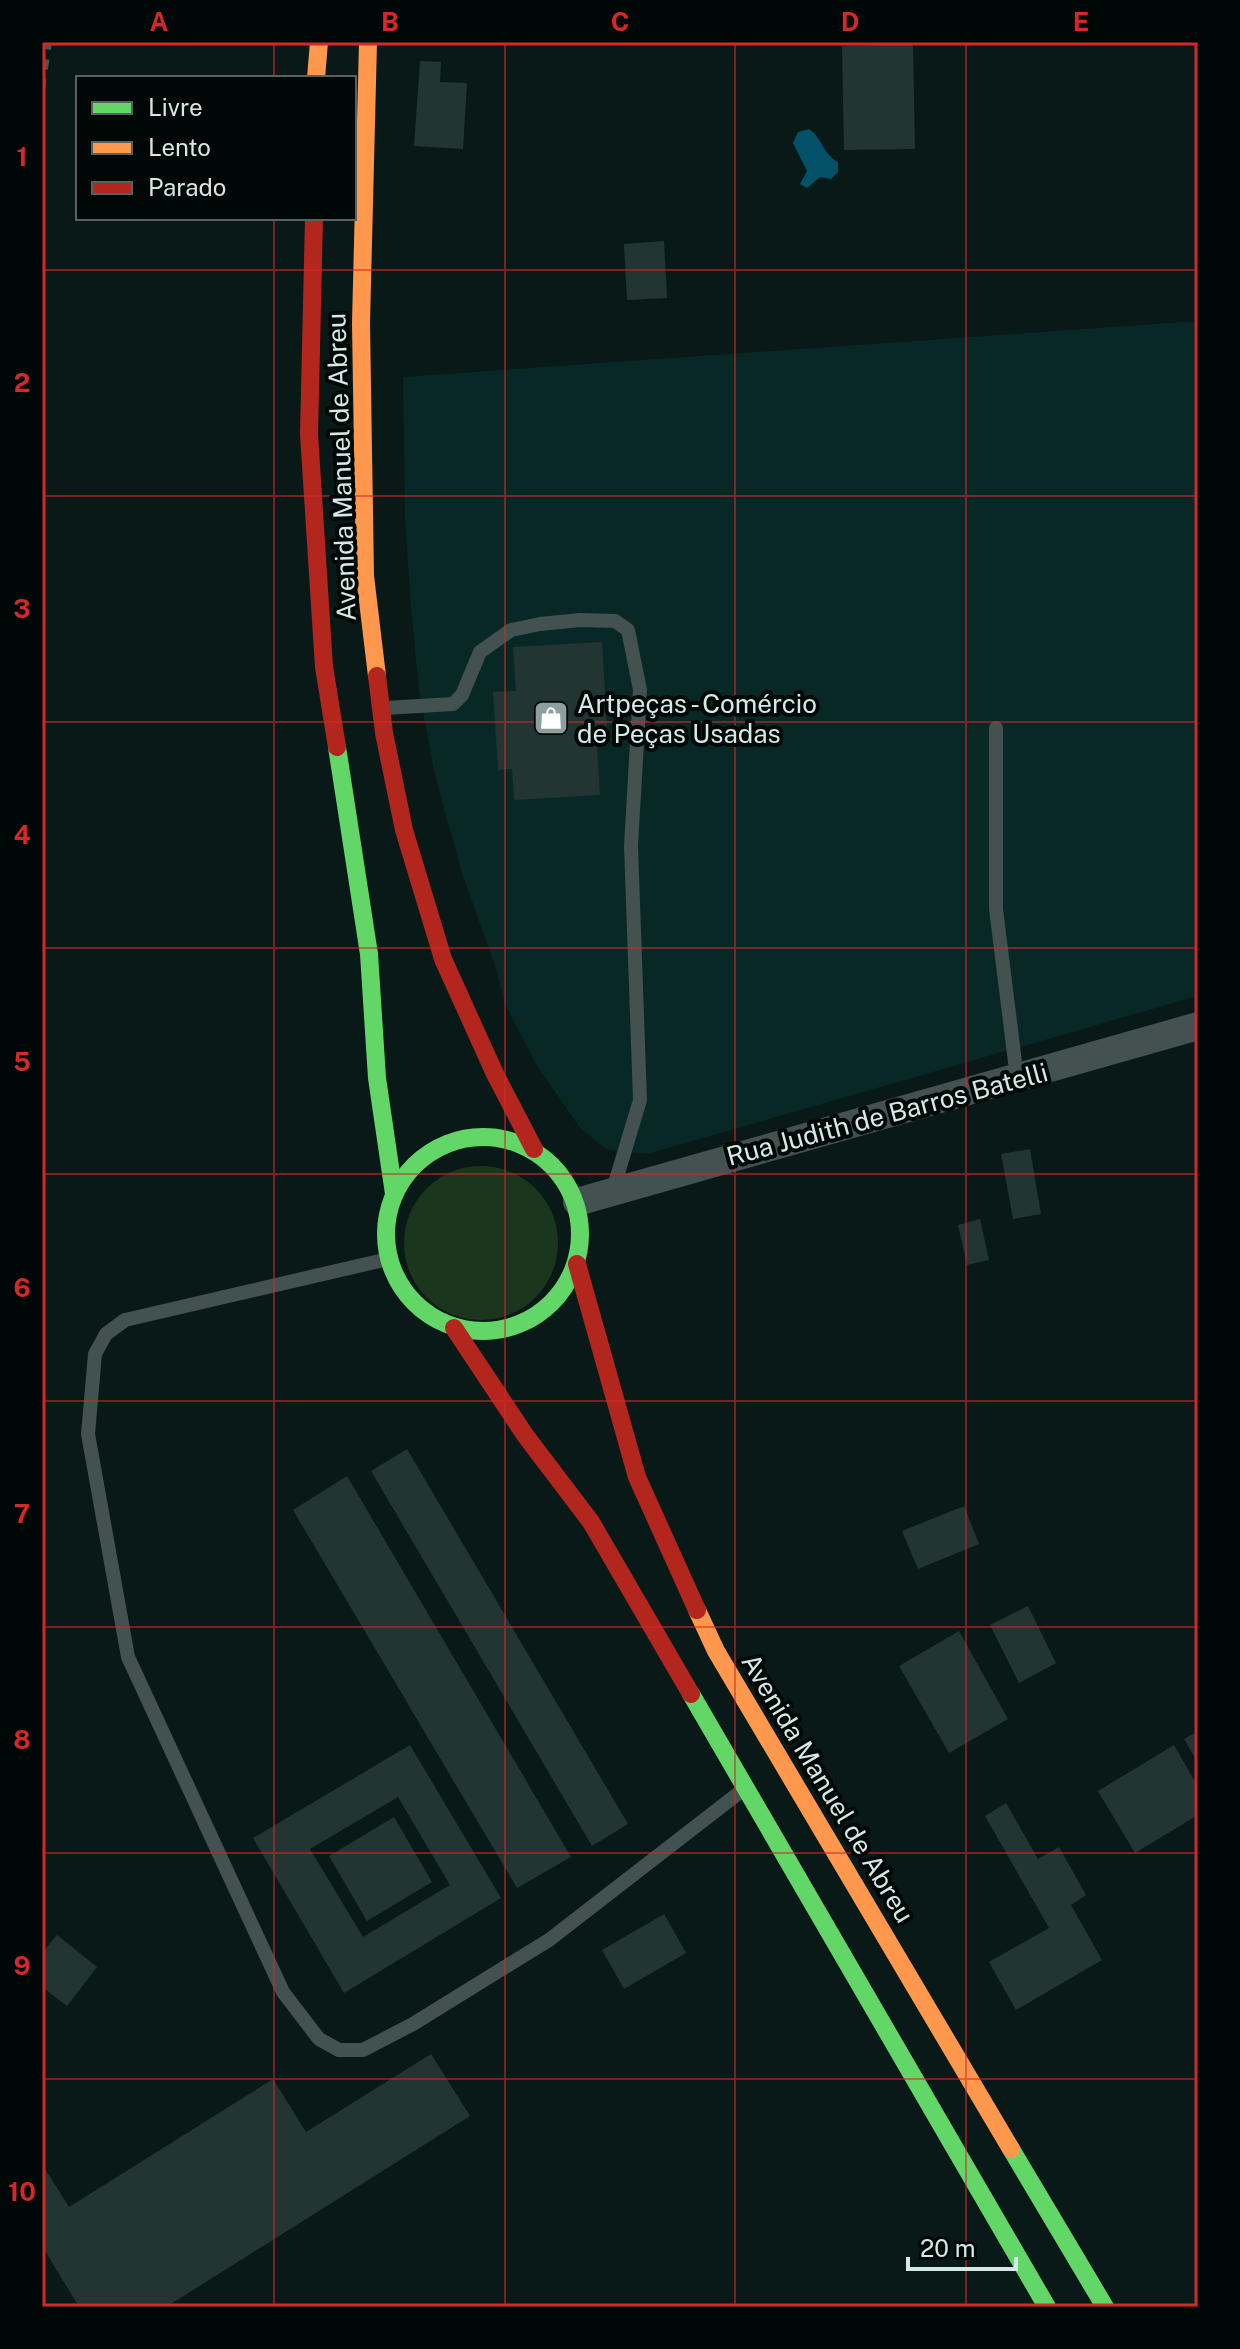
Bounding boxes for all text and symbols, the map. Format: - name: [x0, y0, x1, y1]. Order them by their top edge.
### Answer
- text: A: [150, 6, 169, 37]
- text: B: [381, 6, 399, 37]
- text: C: [611, 6, 629, 37]
- text: D: [841, 6, 859, 37]
- text: E: [1073, 6, 1089, 37]
- legend: [76, 76, 356, 220]
- text: Livre: [148, 93, 203, 121]
- text: Lento: [148, 133, 211, 161]
- text: 1: [16, 141, 28, 172]
- text: Parado: [148, 173, 226, 201]
- street label: Avenida Manuel de Abreu: [320, 312, 362, 622]
- text: 2: [14, 367, 30, 398]
- text: 3: [13, 593, 31, 624]
- place label: Artpeças - Comércio de Peças Usadas: [577, 688, 817, 749]
- shop icon: Artpeças - Comércio de Peças Usadas: [532, 699, 570, 737]
- text: 4: [13, 819, 31, 850]
- text: 5: [13, 1046, 31, 1077]
- street label: Rua Judith de Barros Batelli: [723, 1056, 1051, 1172]
- text: 6: [13, 1272, 31, 1303]
- text: 7: [14, 1498, 30, 1529]
- street label: Avenida Manuel de Abreu: [735, 1648, 921, 1928]
- text: 8: [13, 1724, 31, 1755]
- text: 9: [13, 1950, 31, 1981]
- text: 10: [8, 2176, 36, 2207]
- scale bar: [908, 2221, 1016, 2271]
- text: 20 m: [920, 2234, 976, 2262]

